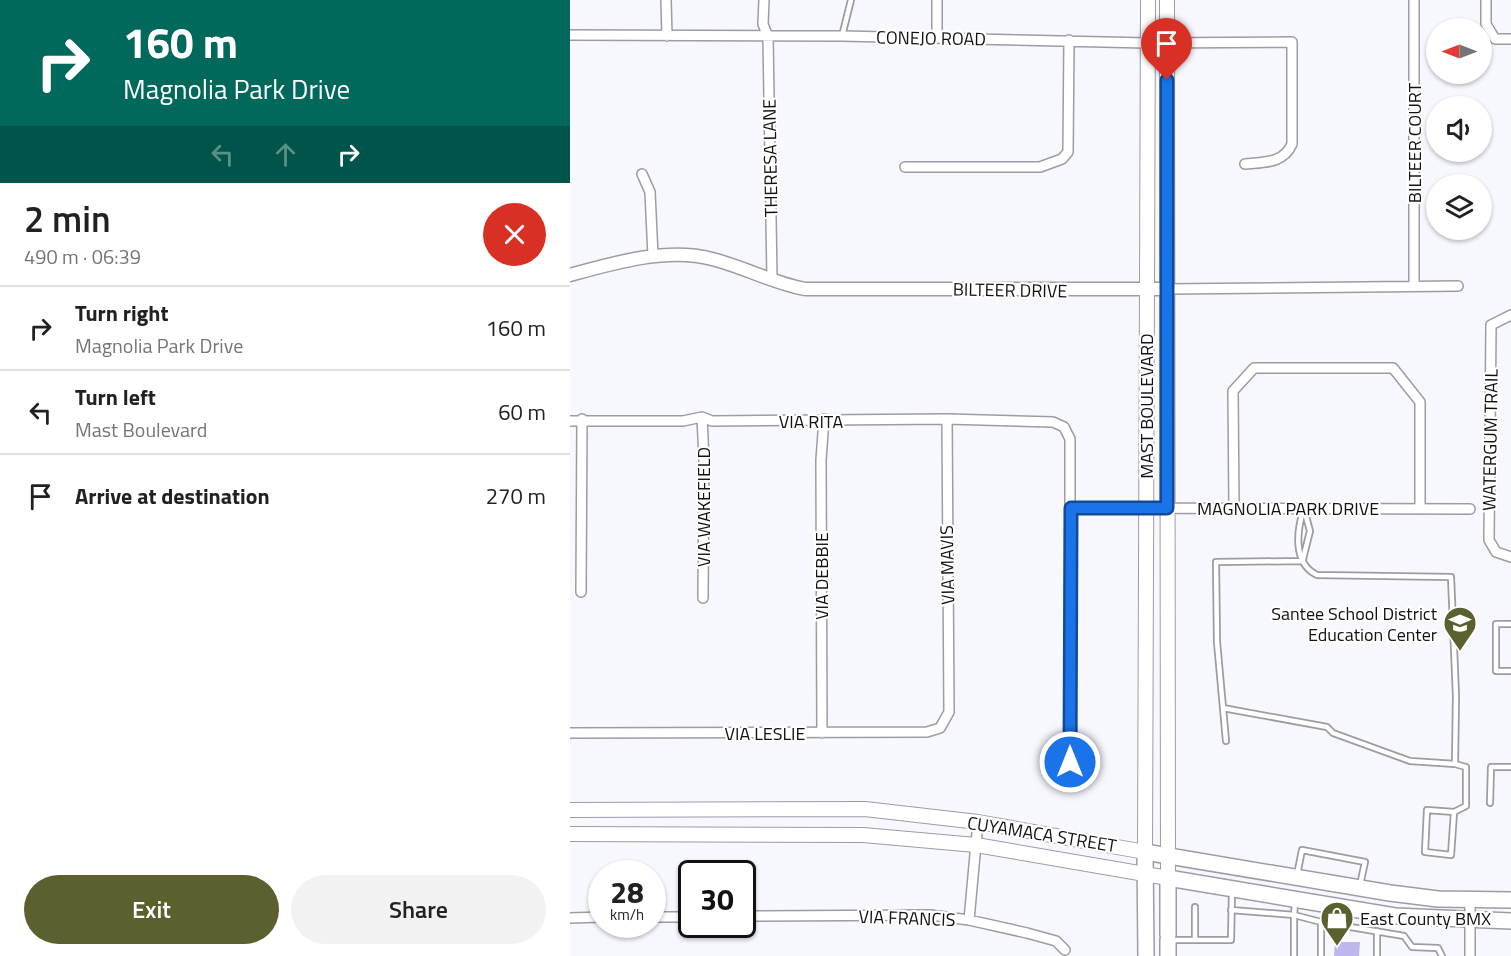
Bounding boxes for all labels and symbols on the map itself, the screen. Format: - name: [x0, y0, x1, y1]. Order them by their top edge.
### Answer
- pin: [1141, 18, 1192, 80]
- north arrow: [1426, 18, 1492, 84]
- street label: CONEJO ROAD: [876, 24, 986, 52]
- street label: BILTEER COURT: [1401, 82, 1428, 203]
- street label: THERESA LANE: [755, 99, 785, 217]
- street label: BILTEER DRIVE: [953, 276, 1067, 304]
- street label: MAST BOULEVARD: [1133, 333, 1160, 479]
- street label: WATERGUM TRAIL: [1475, 368, 1505, 511]
- street label: VIA RITA: [779, 408, 843, 435]
- street label: VIA WAKEFIELD: [690, 447, 717, 567]
- street label: MAGNOLIA PARK DRIVE: [1197, 495, 1379, 522]
- street label: VIA MAVIS: [933, 525, 961, 605]
- street label: VIA DEBBIE: [808, 532, 835, 620]
- place label: Santee School District Education Center: [1271, 600, 1438, 648]
- school or university icon: Santee School District Education Center: [1442, 605, 1478, 652]
- street label: VIA LESLIE: [725, 720, 805, 747]
- position arrow: [1038, 730, 1102, 794]
- street label: CUYAMACA STREET: [965, 809, 1119, 859]
- speed limit sign: 30: [678, 860, 756, 938]
- shop icon: East County BMX: [1319, 900, 1355, 947]
- street label: VIA FRANCIS: [858, 903, 956, 933]
- place label: East County BMX: [1360, 905, 1491, 932]

